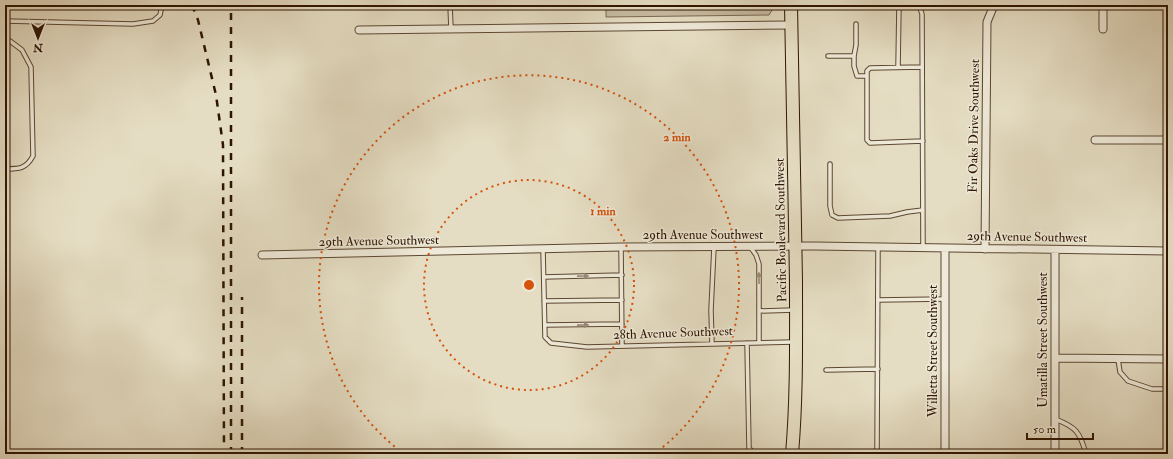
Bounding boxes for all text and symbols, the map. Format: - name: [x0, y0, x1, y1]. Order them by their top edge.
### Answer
- north arrow: [18, 18, 58, 58]
- text: N: [32, 41, 44, 54]
- street label: Fir Oaks Drive Southwest: [965, 59, 983, 193]
- text: 2 min: [663, 130, 691, 145]
- street label: Pacific Boulevard Southwest: [772, 158, 790, 302]
- text: 1 min: [590, 204, 617, 219]
- street label: 29th Avenue Southwest: [643, 227, 763, 243]
- street label: 29th Avenue Southwest: [967, 228, 1087, 246]
- street label: 29th Avenue Southwest: [319, 232, 439, 250]
- one-way arrow: [756, 271, 762, 284]
- street label: Umatilla Street Southwest: [1035, 272, 1051, 408]
- one-way arrow: [577, 273, 590, 279]
- centre of rings: [522, 278, 536, 292]
- street label: Willetta Street Southwest: [925, 285, 941, 418]
- one-way arrow: [577, 321, 589, 328]
- street label: 28th Avenue Southwest: [613, 323, 733, 343]
- scale bar: [1027, 415, 1093, 441]
- text: 50 m: [1033, 422, 1057, 437]

